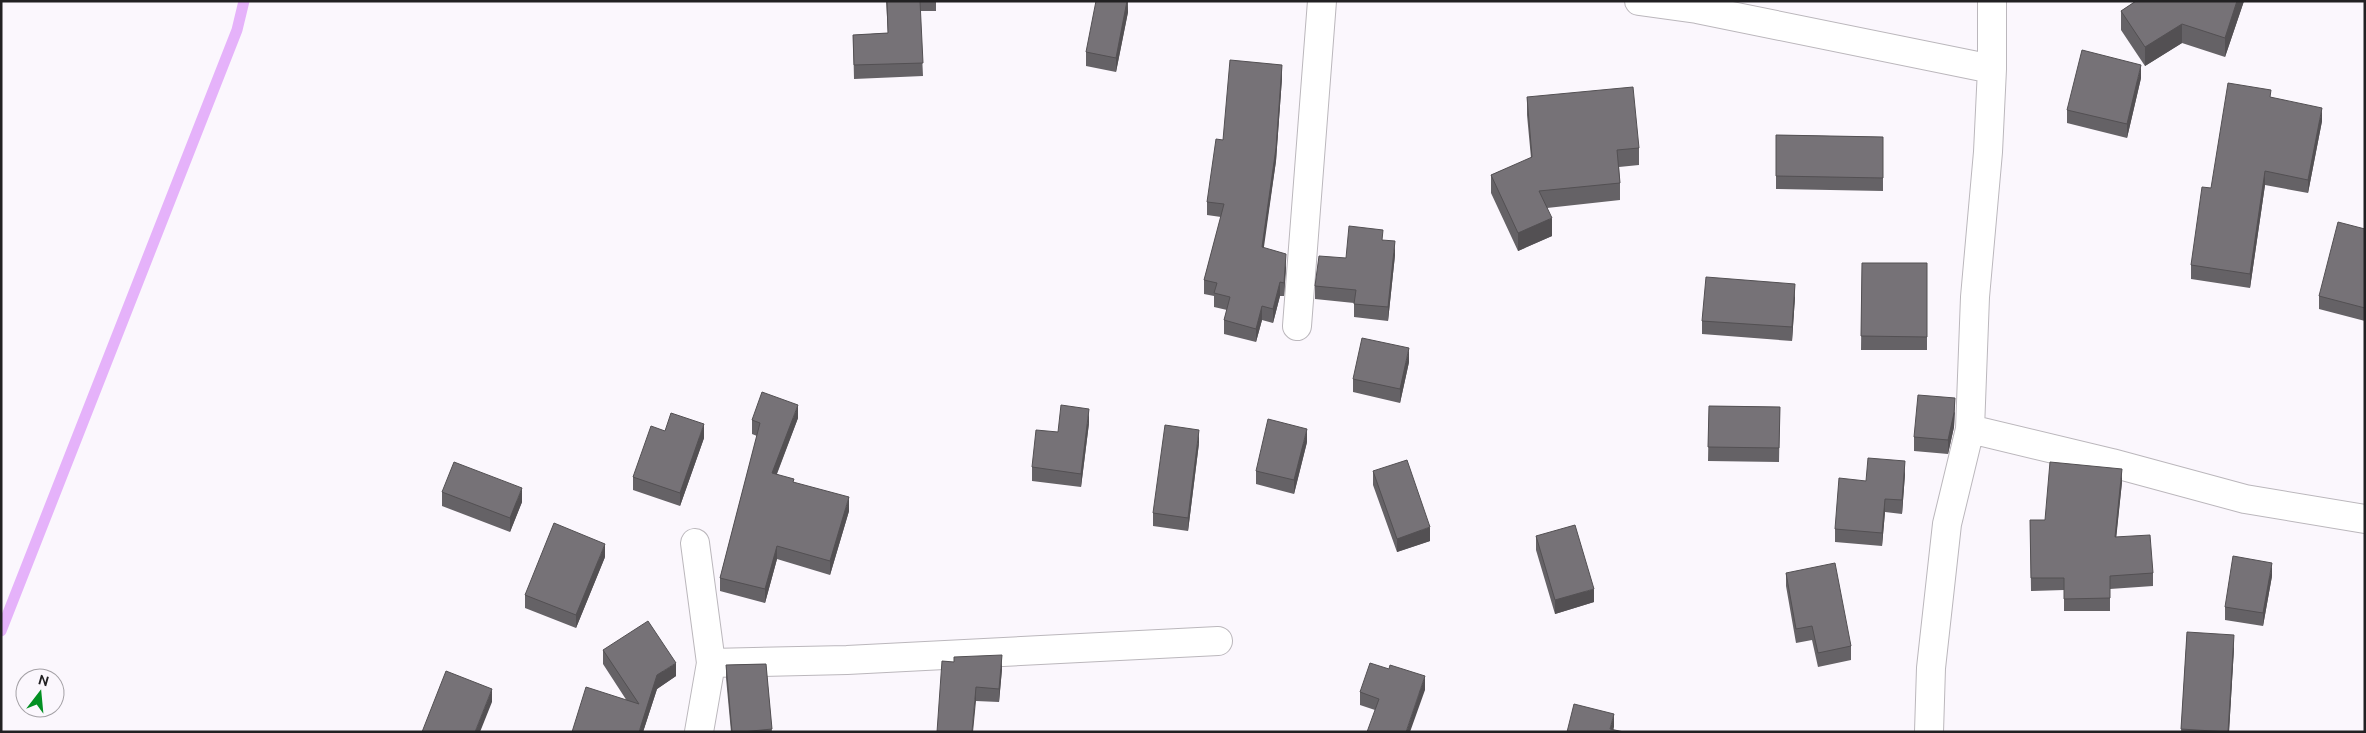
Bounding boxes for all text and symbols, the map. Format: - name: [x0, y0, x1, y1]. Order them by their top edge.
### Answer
- north arrow: [15, 668, 65, 718]
- text: N: [36, 671, 51, 690]

